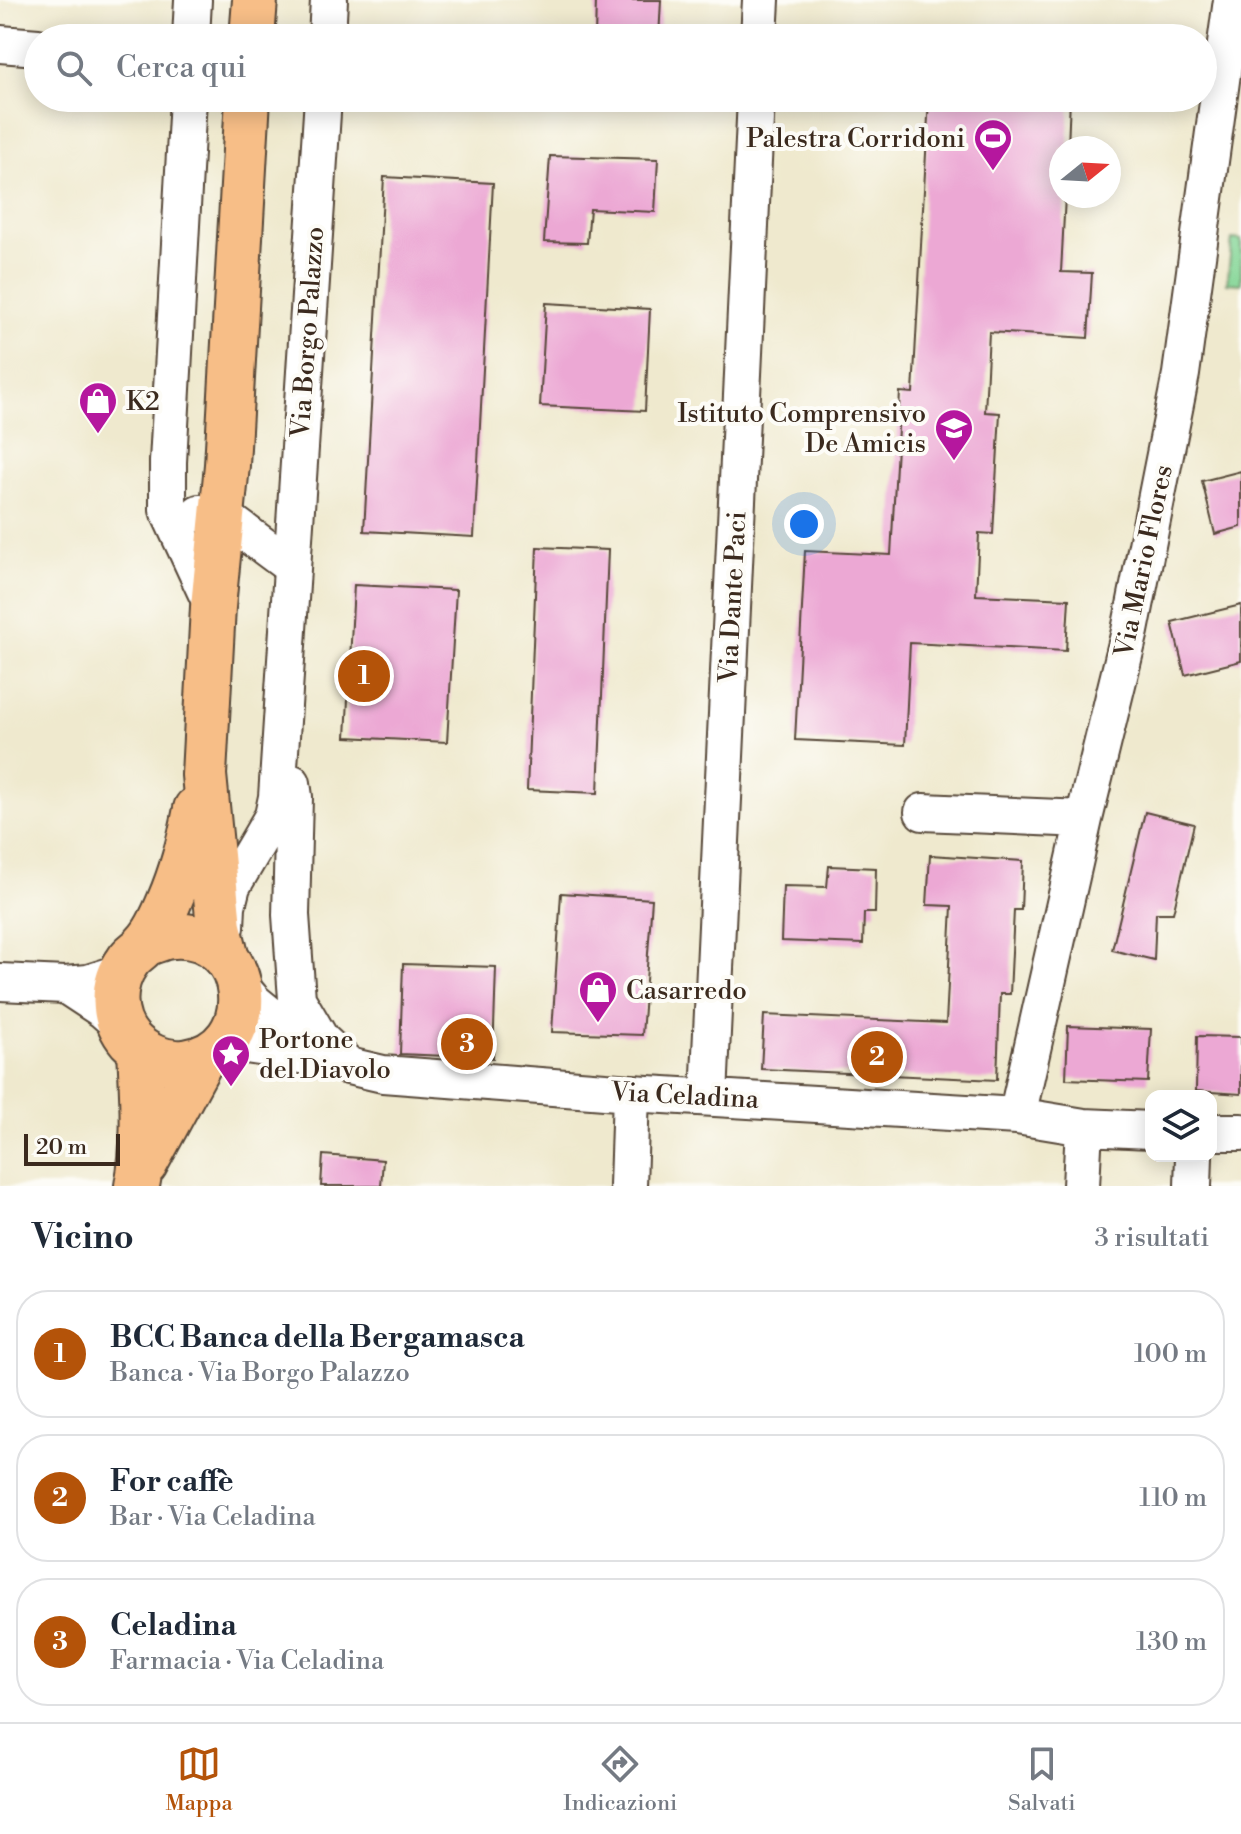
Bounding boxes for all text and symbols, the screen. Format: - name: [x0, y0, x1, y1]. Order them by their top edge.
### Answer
- search box: [24, 24, 1217, 112]
- icon: search: [52, 46, 96, 90]
- text: Cerca qui: [116, 49, 246, 87]
- sports icon: Palestra Corridoni: [972, 117, 1014, 172]
- place label: Palestra Corridoni: [746, 123, 965, 155]
- north arrow: [1049, 136, 1121, 208]
- street label: Via Borgo Palazzo: [285, 225, 331, 440]
- shop icon: K2: [77, 380, 119, 435]
- place label: K2: [126, 386, 160, 418]
- place label: Istituto Comprensivo De Amicis: [677, 398, 926, 460]
- school or university icon: Istituto Comprensivo De Amicis: [933, 407, 975, 462]
- street label: Via Mario Flores: [1108, 462, 1180, 661]
- your location: [784, 504, 824, 544]
- street label: Via Dante Paci: [712, 510, 753, 685]
- pin: 1: [338, 646, 390, 706]
- shop icon: Casarredo: [577, 969, 619, 1024]
- place label: Casarredo: [626, 975, 747, 1007]
- pin: 3: [441, 1014, 493, 1074]
- place label: Portone del Diavolo: [259, 1024, 391, 1086]
- pin: 2: [851, 1027, 903, 1087]
- place icon: Portone del Diavolo: [210, 1033, 252, 1088]
- street label: Via Celadina: [609, 1076, 761, 1116]
- map controls: [1145, 1090, 1217, 1162]
- button: layers: [1145, 1090, 1217, 1162]
- scale bar: [24, 1130, 120, 1166]
- text: 20 m: [36, 1134, 87, 1161]
- text: Vicino: [32, 1217, 134, 1259]
- text: 3 risultati: [1094, 1222, 1209, 1254]
- text: BCC Banca della Bergamasca: [110, 1319, 525, 1357]
- text: 1: [54, 1338, 66, 1370]
- text: 100 m: [1134, 1338, 1207, 1370]
- text: Banca · Via Borgo Palazzo: [110, 1357, 410, 1389]
- text: For caffè: [110, 1463, 234, 1501]
- text: 2: [52, 1482, 68, 1514]
- text: 110 m: [1139, 1482, 1207, 1514]
- text: Bar · Via Celadina: [110, 1501, 316, 1533]
- text: Celadina: [110, 1607, 237, 1645]
- text: 3: [52, 1626, 68, 1658]
- text: 130 m: [1136, 1626, 1207, 1658]
- text: Farmacia · Via Celadina: [110, 1645, 384, 1677]
- tab: Mappa: [165, 1742, 233, 1817]
- tab: Indicazioni: [563, 1742, 677, 1817]
- tab: Salvati: [1008, 1742, 1076, 1817]

